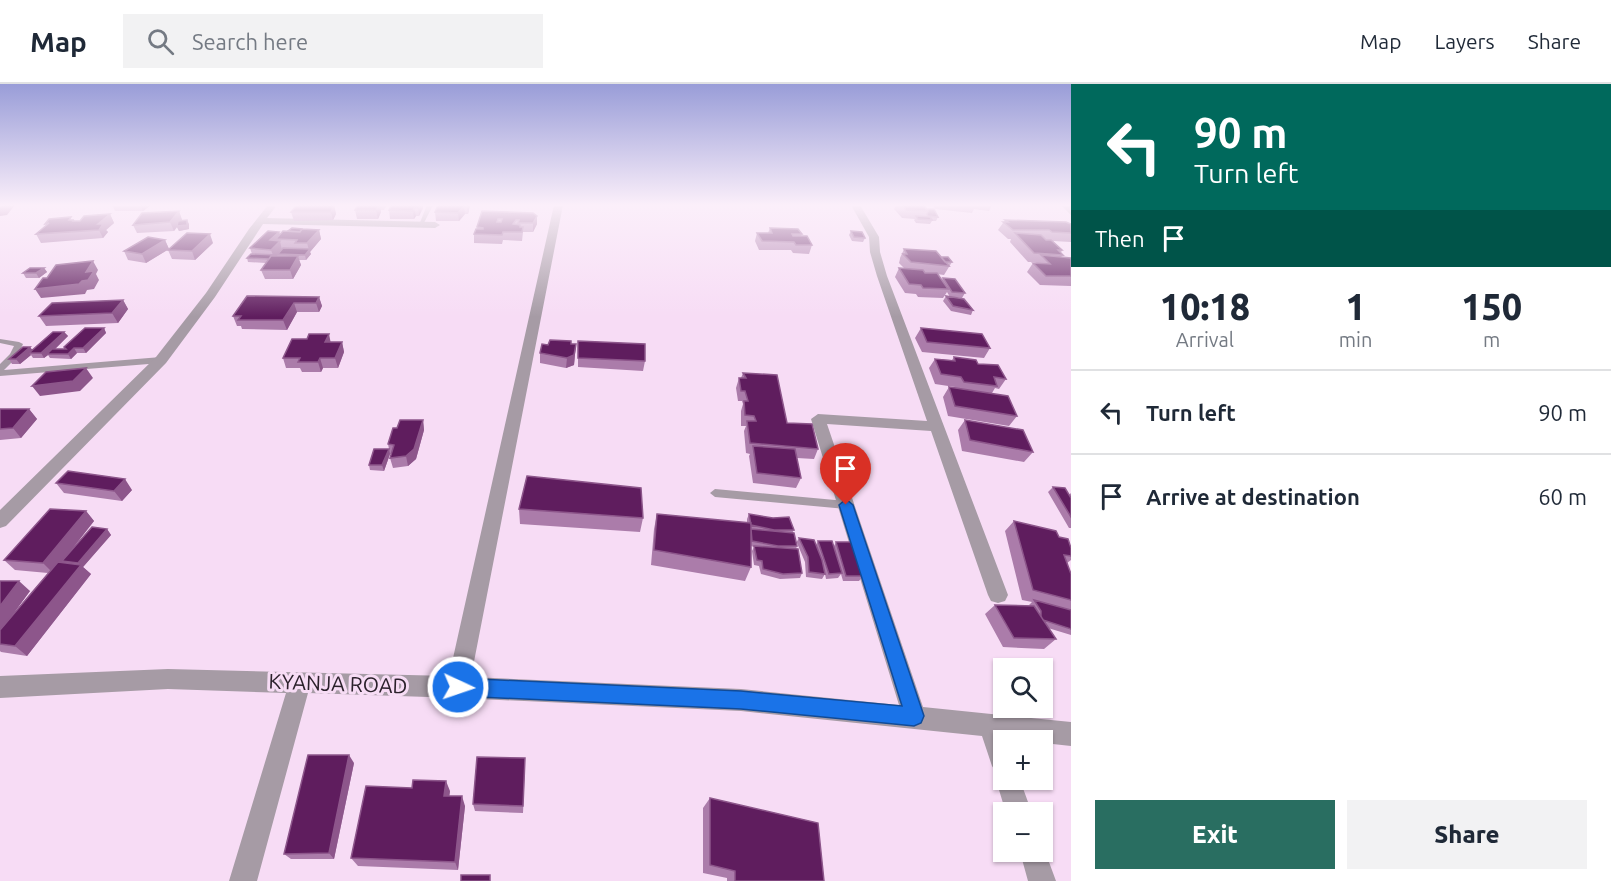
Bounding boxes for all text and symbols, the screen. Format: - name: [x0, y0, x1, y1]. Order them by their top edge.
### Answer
- search box: [123, 14, 543, 68]
- icon: search: [144, 25, 177, 58]
- text: Map: [30, 26, 87, 57]
- text: Search here: [192, 29, 308, 54]
- text: Map: [1360, 29, 1401, 53]
- text: Layers: [1434, 29, 1495, 53]
- text: Share: [1528, 29, 1581, 53]
- icon: left: [1095, 108, 1173, 186]
- text: 90 m: [1194, 109, 1288, 156]
- text: Turn left: [1194, 158, 1298, 188]
- icon: arrive: [1157, 222, 1190, 255]
- text: Then: [1095, 226, 1145, 251]
- text: 10:18: [1160, 286, 1250, 327]
- text: 1: [1345, 286, 1366, 327]
- text: 150: [1461, 286, 1522, 327]
- text: Arrival: [1176, 328, 1234, 351]
- text: min: [1339, 328, 1372, 351]
- text: m: [1483, 328, 1500, 351]
- icon: left: [1095, 396, 1128, 429]
- text: Turn left: [1146, 400, 1236, 425]
- text: 90 m: [1538, 400, 1587, 425]
- pin: [820, 443, 871, 505]
- icon: arrive: [829, 452, 862, 485]
- icon: arrive: [1095, 480, 1128, 513]
- text: Arrive at destination: [1146, 484, 1360, 509]
- text: 60 m: [1538, 484, 1587, 509]
- position arrow: [426, 655, 490, 719]
- map controls: [993, 658, 1053, 862]
- button: search: [993, 658, 1053, 718]
- street label: KYANJA ROAD: [268, 669, 408, 697]
- button: +: [993, 730, 1053, 790]
- button: Exit: [1095, 800, 1335, 869]
- button: Share: [1347, 800, 1587, 869]
- button: −: [993, 802, 1053, 862]

